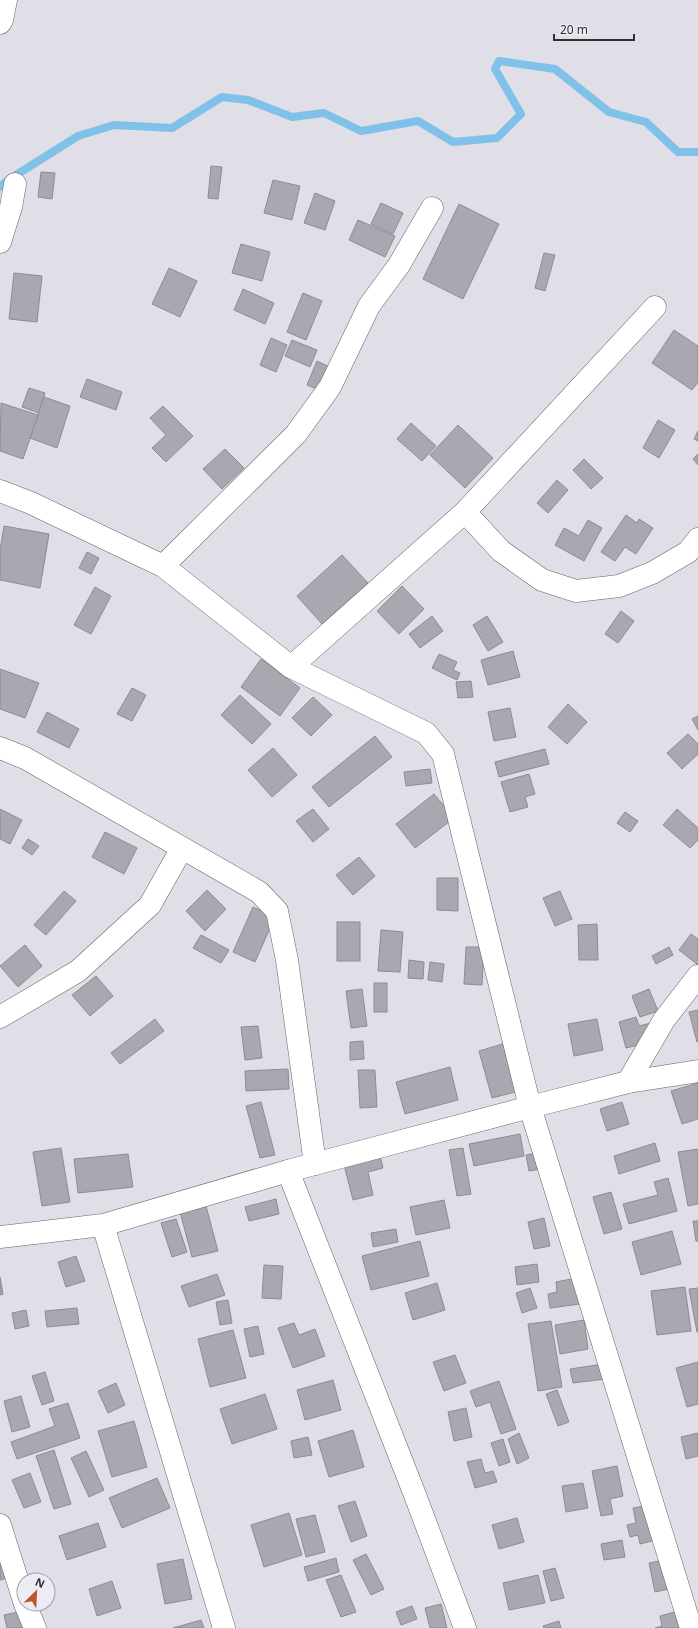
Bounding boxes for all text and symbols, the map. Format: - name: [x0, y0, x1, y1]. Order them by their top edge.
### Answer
- scale bar: [554, 16, 634, 42]
- text: 20 m: [560, 21, 588, 38]
- north arrow: [16, 1572, 56, 1612]
- text: N: [33, 1574, 47, 1591]

